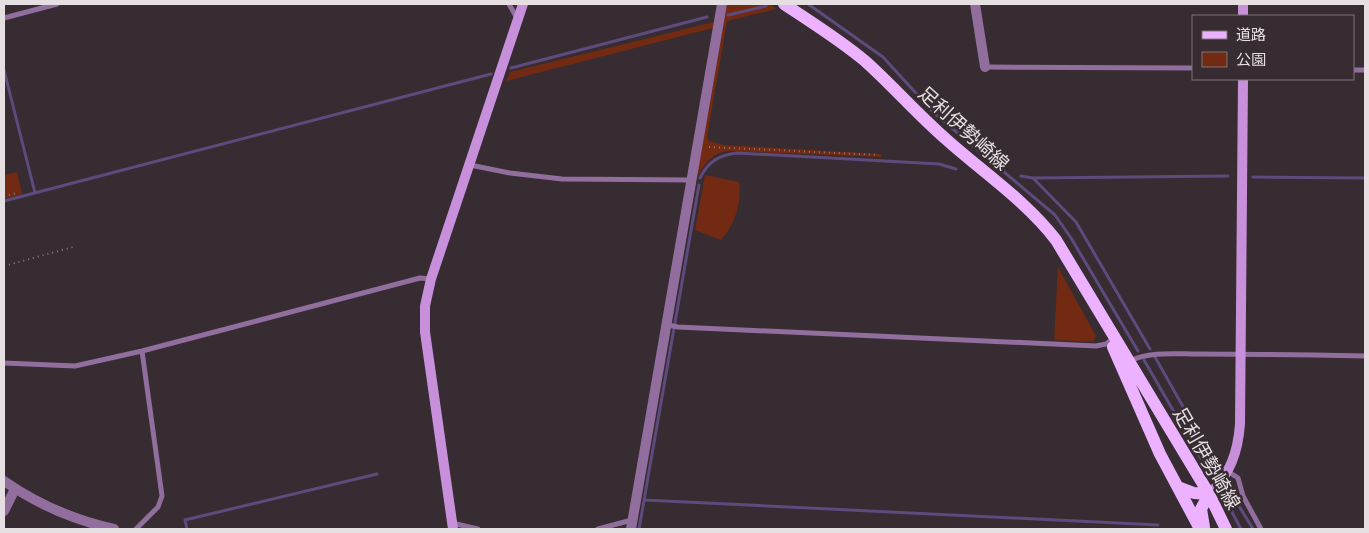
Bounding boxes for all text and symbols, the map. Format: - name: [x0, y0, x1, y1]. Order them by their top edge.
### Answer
- legend: [1192, 15, 1354, 80]
- text: 道路: [1236, 26, 1266, 44]
- text: 公園: [1236, 51, 1266, 69]
- street label: 足利伊勢崎線: [914, 82, 1014, 175]
- street label: 足利伊勢崎線: [1168, 403, 1245, 513]

